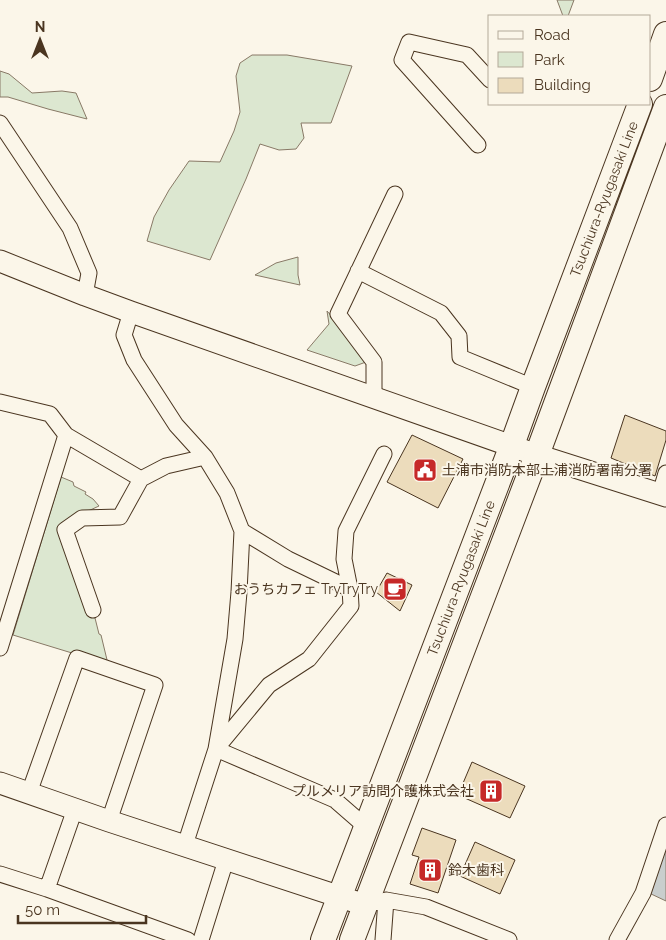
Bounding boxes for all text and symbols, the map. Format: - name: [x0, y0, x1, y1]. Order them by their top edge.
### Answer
- north arrow: [15, 15, 65, 65]
- legend: [488, 15, 651, 105]
- text: N: [35, 19, 45, 35]
- text: Road: [534, 26, 570, 44]
- text: Park: [534, 51, 565, 69]
- text: Building: [534, 76, 591, 94]
- street label: Tsuchiura-Ryugasaki Line: [567, 119, 641, 279]
- public building icon: 土浦市消防本部土浦消防署南分署: [412, 457, 438, 483]
- place label: 土浦市消防本部土浦消防署南分署: [442, 462, 652, 478]
- street label: Tsuchiura-Ryugasaki Line: [424, 498, 498, 658]
- cafe icon: おうちカフェ TryTryTry: [382, 576, 408, 602]
- place label: おうちカフェ TryTryTry: [233, 581, 378, 597]
- building icon: プルメリア訪問介護株式会社: [478, 778, 504, 804]
- place label: プルメリア訪問介護株式会社: [292, 783, 474, 799]
- building icon: 鈴木歯科: [417, 857, 443, 883]
- place label: 鈴木歯科: [448, 862, 504, 878]
- scale bar: [18, 892, 145, 924]
- text: 50 m: [25, 901, 60, 919]

